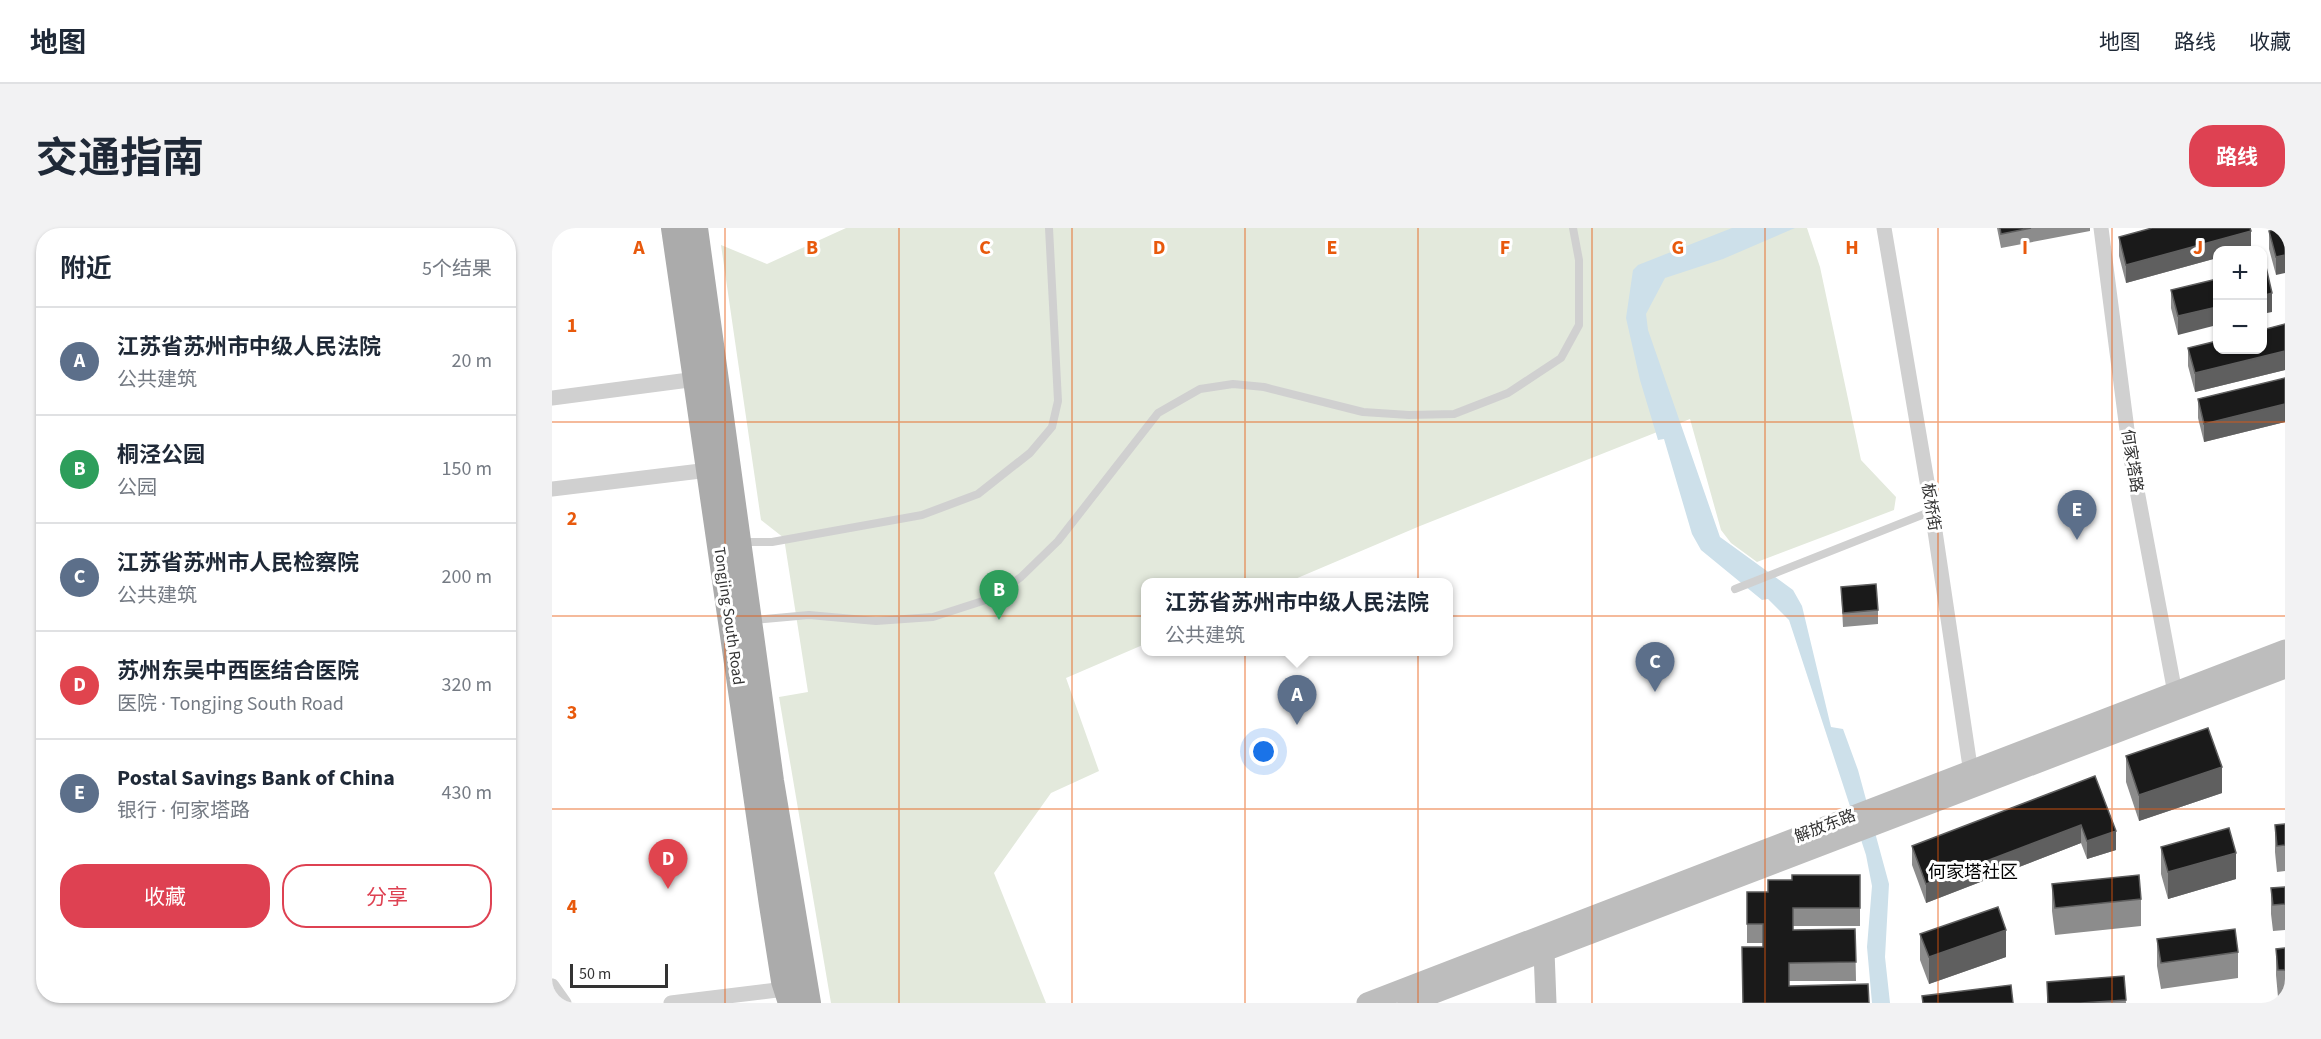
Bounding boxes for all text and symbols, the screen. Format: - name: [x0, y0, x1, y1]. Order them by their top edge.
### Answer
- text: 地图: [30, 23, 86, 63]
- text: 地图: [2099, 27, 2141, 57]
- text: 路线: [2174, 27, 2216, 57]
- text: 收藏: [2249, 27, 2291, 57]
- button: 路线: [2189, 125, 2285, 187]
- text: 交通指南: [36, 129, 204, 189]
- text: A: [632, 234, 645, 262]
- text: B: [806, 234, 818, 262]
- text: C: [979, 234, 991, 262]
- text: D: [1153, 234, 1165, 262]
- text: E: [1327, 234, 1337, 262]
- text: F: [1500, 234, 1510, 262]
- text: G: [1672, 234, 1684, 262]
- text: H: [1845, 234, 1859, 262]
- text: I: [2022, 234, 2028, 262]
- text: J: [2193, 234, 2203, 262]
- map controls: [2213, 246, 2267, 354]
- button: +: [2213, 246, 2267, 300]
- text: 附近: [60, 250, 112, 287]
- text: 5个结果: [422, 255, 492, 283]
- button: −: [2213, 300, 2267, 354]
- text: 1: [567, 312, 577, 340]
- text: 江苏省苏州市中级人民法院: [117, 331, 381, 363]
- text: A: [74, 347, 85, 375]
- text: 20 m: [452, 347, 492, 375]
- text: 公共建筑: [117, 366, 197, 394]
- street label: 何家塔路: [2116, 428, 2148, 494]
- text: 桐泾公园: [117, 439, 205, 471]
- text: B: [73, 455, 86, 483]
- text: 150 m: [442, 455, 492, 483]
- text: 公园: [117, 474, 157, 502]
- street label: 板桥街: [1916, 482, 1946, 532]
- pin: E: [2058, 490, 2096, 540]
- text: 2: [567, 505, 577, 533]
- street label: Tongjing South Road: [708, 546, 750, 686]
- text: 江苏省苏州市人民检察院: [117, 547, 359, 579]
- text: C: [74, 563, 85, 591]
- text: 200 m: [442, 563, 492, 591]
- pin: B: [980, 570, 1018, 620]
- popup: [1141, 578, 1453, 656]
- text: 公共建筑: [117, 582, 197, 610]
- text: 江苏省苏州市中级人民法院: [1165, 587, 1429, 619]
- text: 公共建筑: [1165, 622, 1245, 650]
- pin: C: [1636, 642, 1674, 692]
- text: 苏州东吴中西医结合医院: [117, 655, 359, 687]
- text: D: [73, 671, 86, 699]
- text: 320 m: [442, 671, 492, 699]
- pin: A: [1278, 676, 1316, 725]
- text: 医院 · Tongjing South Road: [117, 690, 344, 718]
- text: 3: [567, 699, 577, 727]
- your location: [1249, 737, 1278, 766]
- text: Postal Savings Bank of China: [117, 762, 395, 794]
- text: E: [74, 779, 85, 807]
- text: 430 m: [442, 779, 492, 807]
- text: 银行 · 何家塔路: [117, 797, 250, 825]
- street label: 解放东路: [1791, 804, 1859, 848]
- pin: D: [648, 840, 688, 889]
- district label: 何家塔社区: [1928, 860, 2018, 885]
- button: 收藏: [60, 864, 270, 928]
- button: 分享: [282, 864, 492, 928]
- text: 4: [567, 893, 578, 921]
- scale bar: [570, 961, 668, 988]
- text: 50 m: [579, 963, 611, 985]

